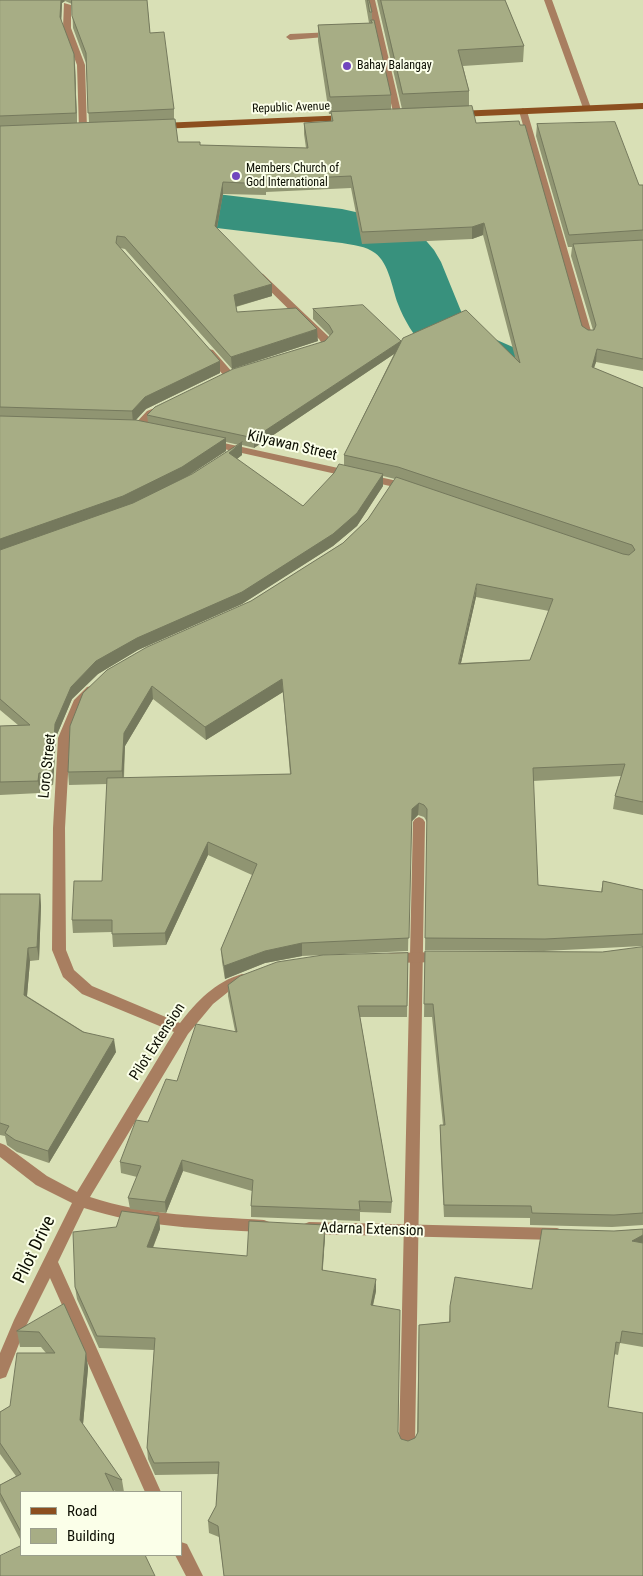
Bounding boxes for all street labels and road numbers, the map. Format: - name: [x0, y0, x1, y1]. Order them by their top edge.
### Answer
- street label: Republic Avenue: [252, 99, 330, 117]
- street label: Kilyawan Street: [246, 427, 338, 465]
- street label: Loro Street: [36, 733, 60, 799]
- street label: Pilot Extension: [126, 1000, 190, 1084]
- street label: Pilot Drive: [9, 1213, 61, 1287]
- street label: Adarna Extension: [320, 1219, 424, 1241]

